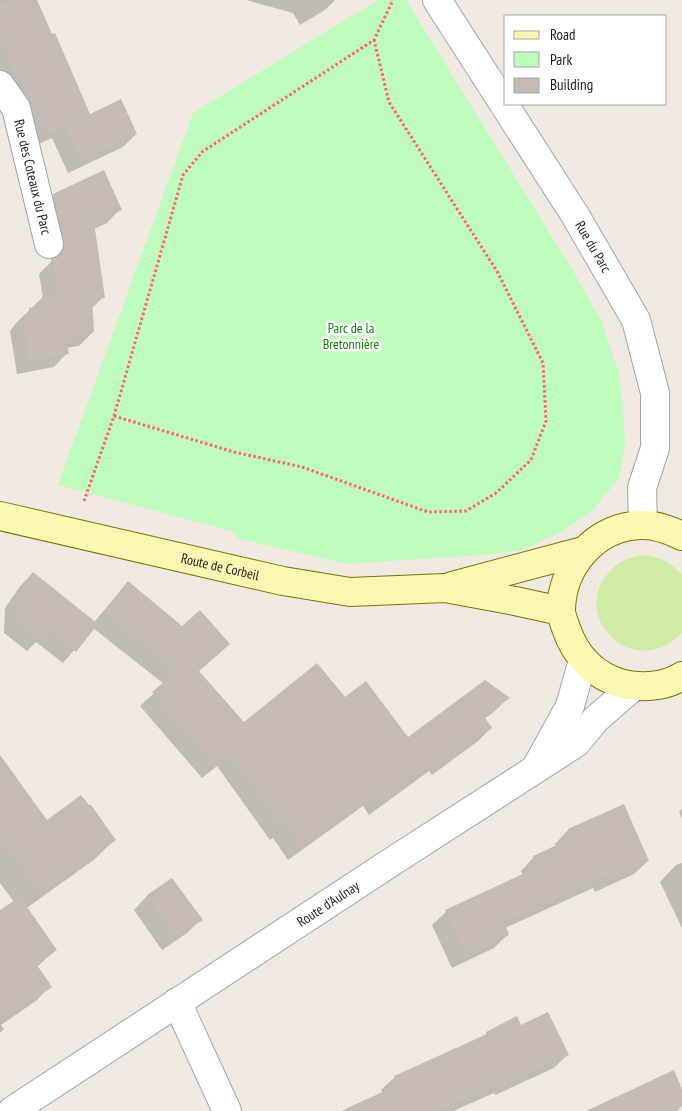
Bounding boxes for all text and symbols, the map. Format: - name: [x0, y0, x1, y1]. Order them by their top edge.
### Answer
- legend: [504, 15, 667, 105]
- text: Road: [550, 25, 576, 44]
- text: Park: [550, 50, 572, 69]
- text: Building: [550, 75, 593, 94]
- street label: Rue des Coteaux du Parc: [10, 117, 55, 237]
- street label: Rue du Parc: [571, 217, 615, 276]
- park label: Parc de la Bretonnière: [323, 319, 380, 353]
- street label: Route de Corbeil: [179, 549, 262, 584]
- street label: Route d'Aulnay: [293, 876, 363, 931]

